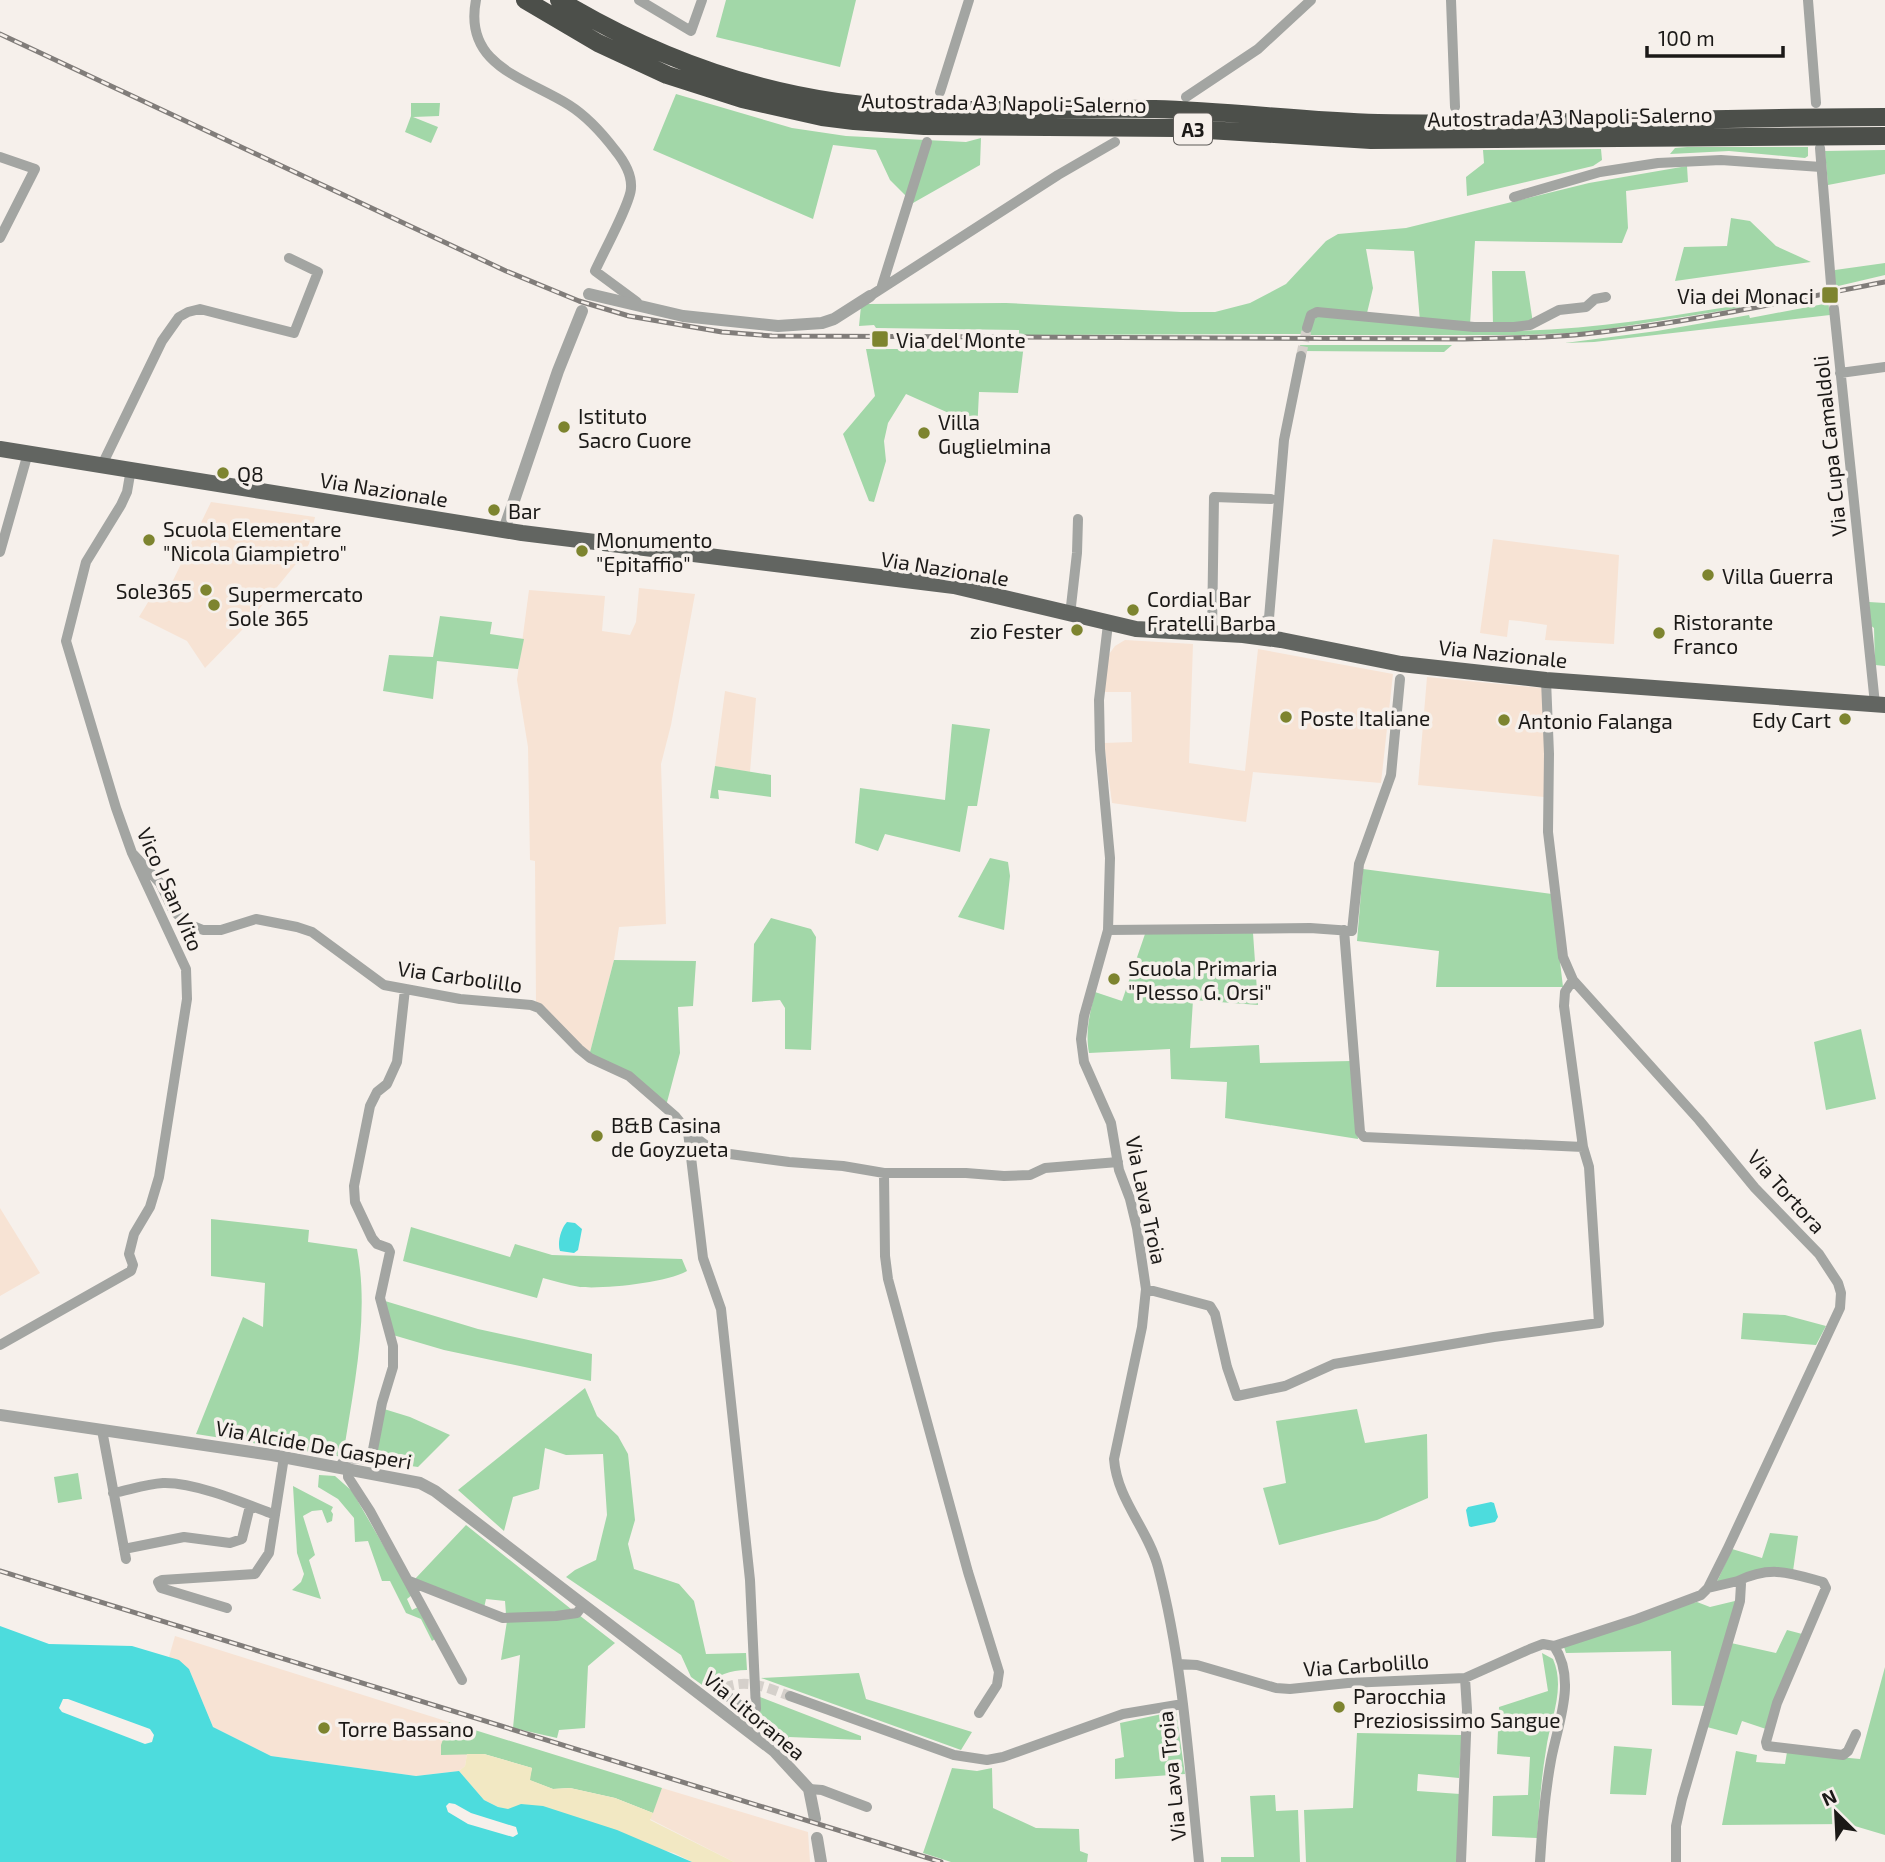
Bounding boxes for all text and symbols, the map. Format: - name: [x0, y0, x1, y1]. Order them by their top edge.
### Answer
- scale bar: [1647, 14, 1784, 58]
- text: 100 m: [1658, 25, 1715, 50]
- street label: Autostrada A3 Napoli-Salerno: [861, 87, 1147, 117]
- street label: Autostrada A3 Napoli-Salerno: [1427, 101, 1713, 131]
- road number: A3: [1174, 113, 1212, 144]
- place label: Via dei Monaci: [1677, 283, 1814, 308]
- marker: Via dei Monaci: [1820, 285, 1840, 305]
- place label: Via del Monte: [896, 327, 1026, 352]
- marker: Via del Monte: [870, 329, 890, 349]
- street label: Via Cupa Camaldoli: [1807, 354, 1851, 538]
- place label: Istituto Sacro Cuore: [578, 403, 692, 452]
- place label: Villa Guglielmina: [938, 409, 1051, 458]
- marker: Istituto Sacro Cuore: [556, 419, 572, 435]
- marker: Villa Guglielmina: [916, 425, 932, 441]
- place label: Q8: [237, 461, 264, 487]
- marker: Q8: [215, 465, 231, 481]
- street label: Via Nazionale: [318, 467, 450, 511]
- place label: Bar: [508, 498, 542, 523]
- marker: Bar: [486, 502, 502, 518]
- place label: Scuola Elementare "Nicola Giampietro": [163, 516, 347, 565]
- place label: Monumento "Epitaffio": [596, 527, 712, 576]
- marker: Scuola Elementare "Nicola Giampietro": [141, 532, 157, 548]
- marker: Monumento "Epitaffio": [574, 543, 590, 559]
- street label: Via Nazionale: [879, 546, 1011, 590]
- place label: Villa Guerra: [1722, 563, 1834, 588]
- marker: Villa Guerra: [1700, 567, 1716, 583]
- place label: Sole365: [116, 578, 192, 603]
- place label: Supermercato Sole 365: [228, 581, 363, 630]
- marker: Sole365: [198, 582, 214, 598]
- place label: Cordial Bar Fratelli Barba: [1147, 586, 1276, 635]
- marker: Supermercato Sole 365: [206, 597, 222, 613]
- marker: Cordial Bar Fratelli Barba: [1125, 602, 1141, 618]
- place label: Ristorante Franco: [1673, 609, 1773, 658]
- place label: zio Fester: [970, 618, 1064, 643]
- marker: zio Fester: [1069, 622, 1085, 638]
- marker: Ristorante Franco: [1651, 625, 1667, 641]
- street label: Via Nazionale: [1437, 634, 1569, 672]
- place label: Poste Italiane: [1300, 705, 1430, 730]
- place label: Edy Cart: [1752, 707, 1831, 732]
- place label: Antonio Falanga: [1518, 708, 1673, 733]
- marker: Poste Italiane: [1278, 709, 1294, 725]
- marker: Edy Cart: [1837, 711, 1853, 727]
- marker: Antonio Falanga: [1496, 712, 1512, 728]
- street label: Vico I San Vito: [133, 823, 209, 955]
- street label: Via Carbolillo: [396, 955, 524, 997]
- place label: Scuola Primaria "Plesso G. Orsi": [1128, 955, 1278, 1004]
- marker: Scuola Primaria "Plesso G. Orsi": [1106, 971, 1122, 987]
- place label: B&B Casina de Goyzueta: [611, 1112, 729, 1161]
- marker: B&B Casina de Goyzueta: [589, 1128, 605, 1144]
- street label: Via Lava Troia: [1121, 1134, 1173, 1266]
- street label: Via Tortora: [1743, 1144, 1831, 1238]
- street label: Via Alcide De Gasperi: [214, 1414, 414, 1474]
- street label: Via Carbolillo: [1302, 1647, 1430, 1681]
- street label: Via Litoranea: [699, 1665, 811, 1765]
- place label: Parocchia Preziosissimo Sangue: [1353, 1683, 1561, 1732]
- marker: Parocchia Preziosissimo Sangue: [1331, 1699, 1347, 1715]
- street label: Via Lava Troia: [1152, 1710, 1190, 1842]
- place label: Torre Bassano: [338, 1716, 474, 1741]
- marker: Torre Bassano: [316, 1720, 332, 1736]
- north arrow: [1801, 1778, 1871, 1848]
- text: N: [1818, 1784, 1840, 1810]

